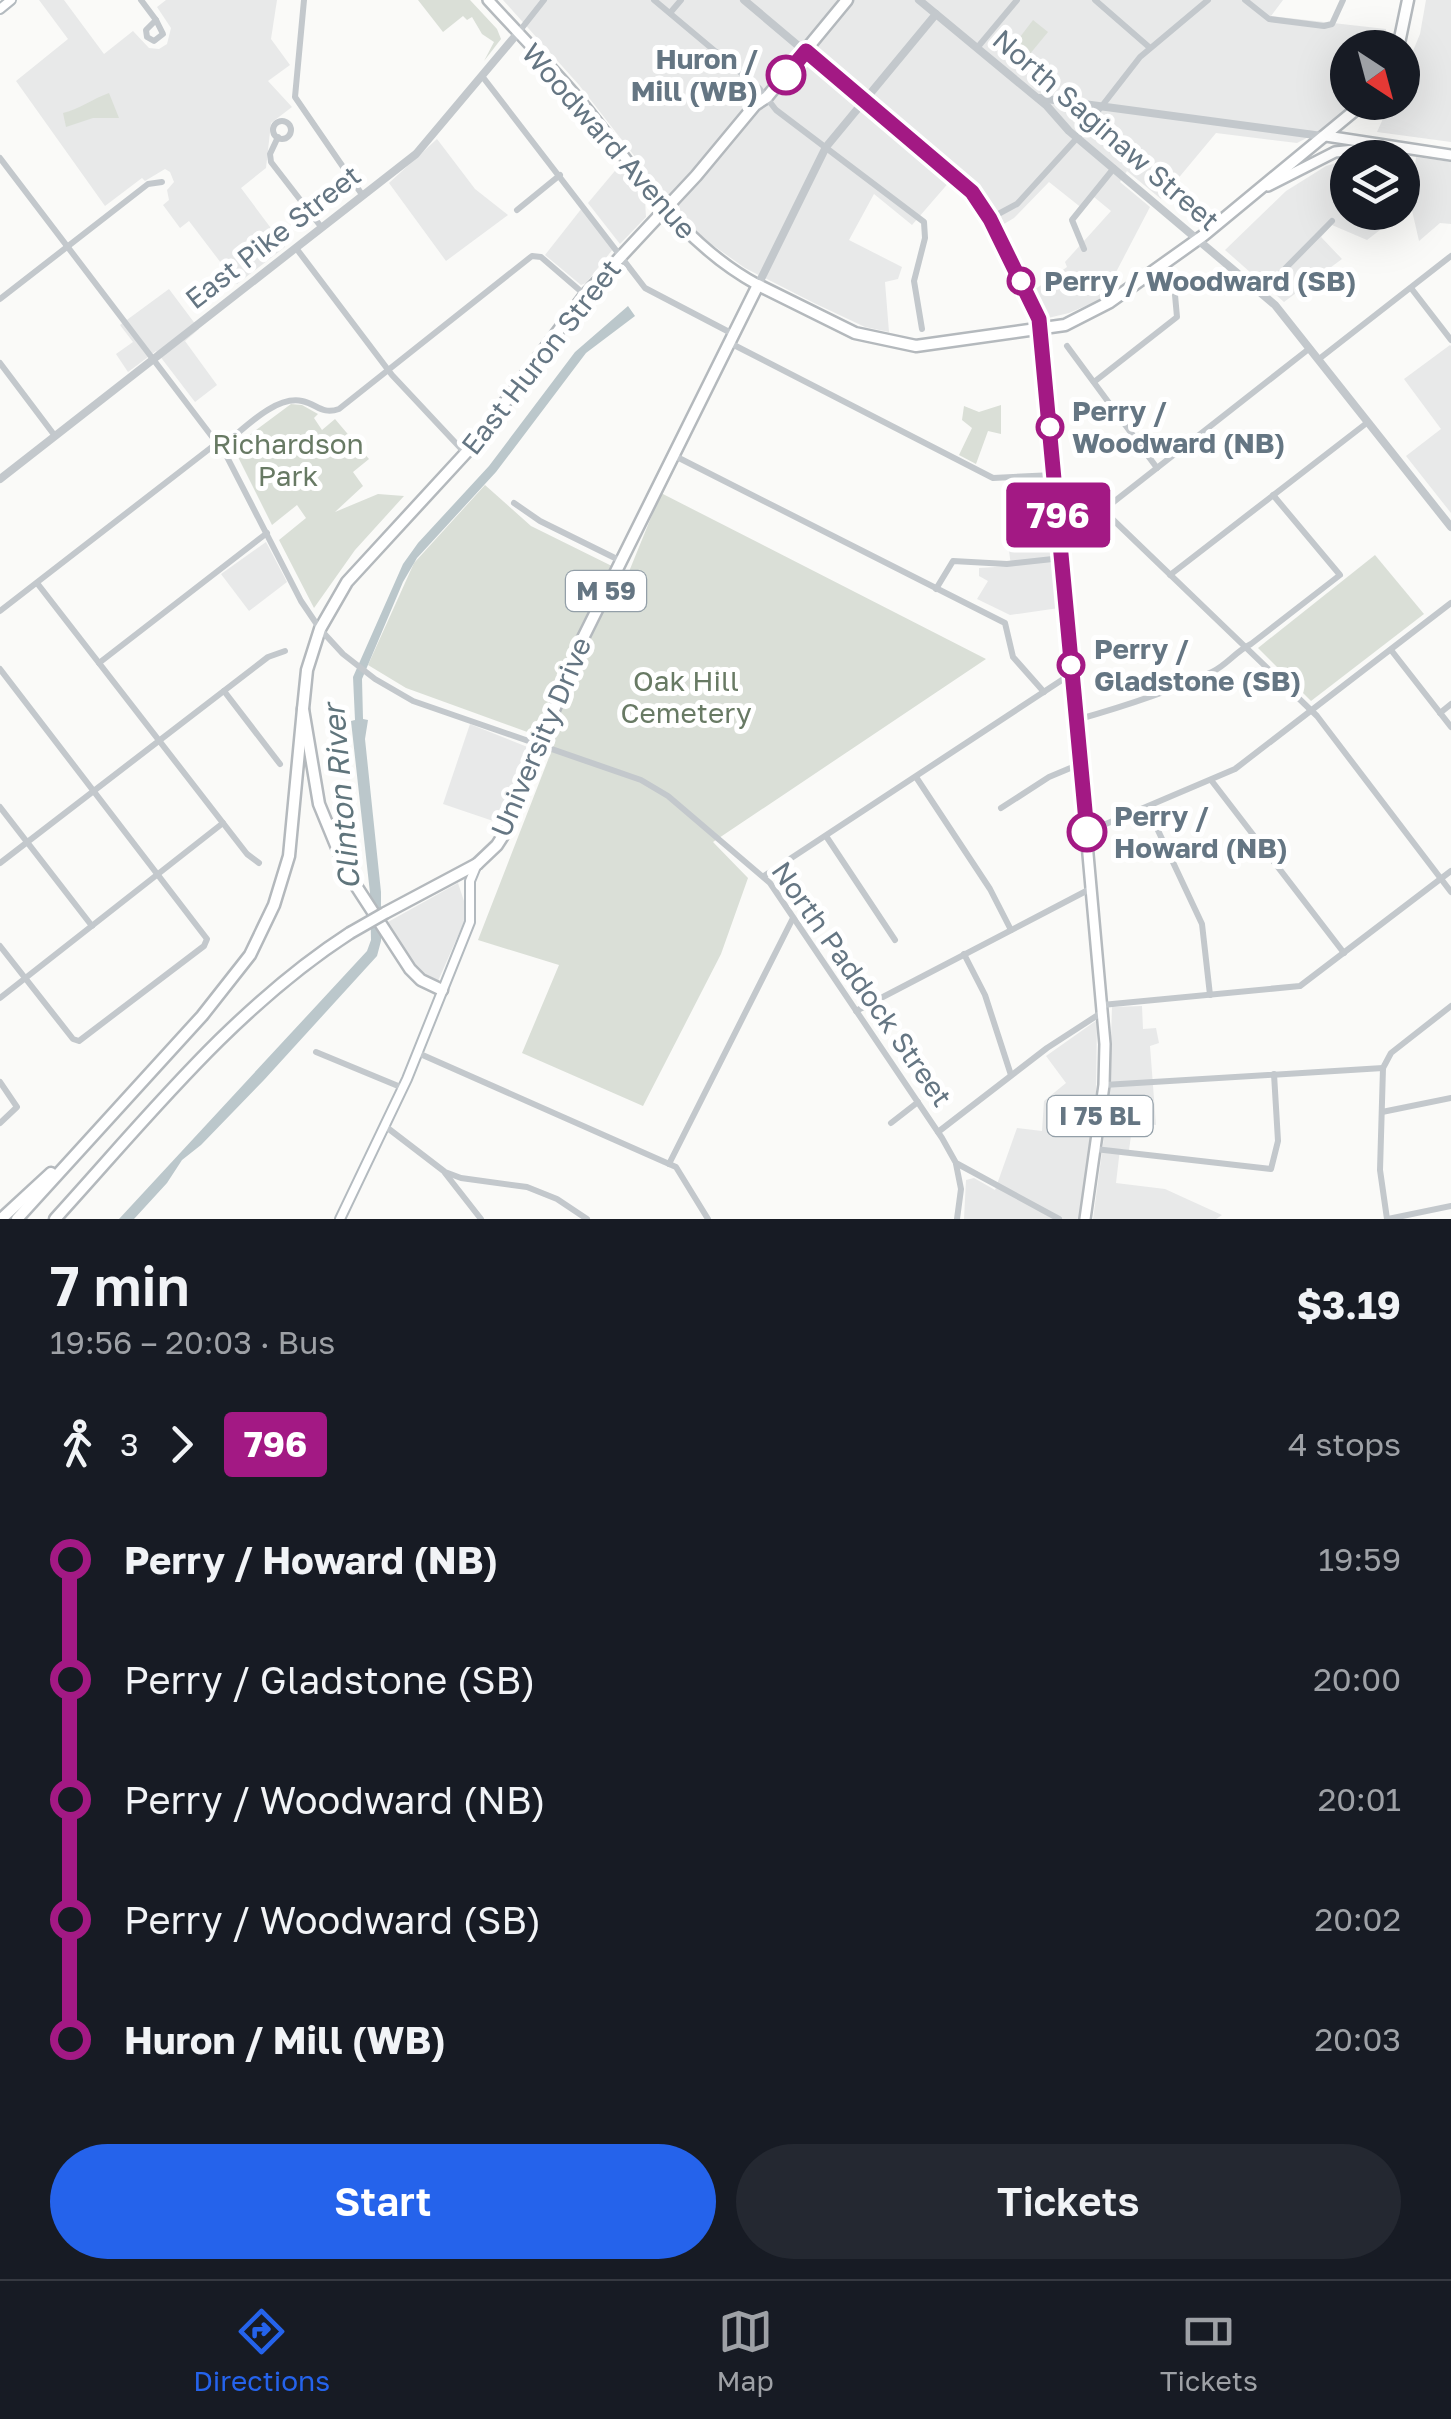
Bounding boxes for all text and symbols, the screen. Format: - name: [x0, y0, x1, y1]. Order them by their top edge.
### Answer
- street label: North Saginaw Street: [987, 22, 1226, 237]
- north arrow: [1330, 30, 1420, 120]
- map controls: [1330, 30, 1420, 230]
- street label: Woodward Avenue: [515, 36, 703, 245]
- place label: Huron / Mill (WB): [631, 42, 759, 107]
- marker: Huron / Mill (WB): [767, 56, 805, 94]
- button: layers: [1330, 140, 1420, 230]
- street label: East Pike Street: [179, 158, 367, 315]
- street label: East Huron Street: [454, 253, 627, 461]
- place label: Perry / Woodward (SB): [1044, 264, 1357, 297]
- marker: Perry / Woodward (SB): [1008, 268, 1034, 294]
- place label: Perry / Woodward (NB): [1072, 394, 1285, 459]
- marker: Perry / Woodward (NB): [1037, 414, 1063, 440]
- park label: Richardson Park: [212, 427, 364, 492]
- line badge: 796: [1000, 482, 1116, 548]
- text: 796: [1026, 494, 1090, 536]
- road number: M 59: [566, 571, 646, 611]
- street label: University Drive: [484, 632, 597, 842]
- place label: Perry / Gladstone (SB): [1094, 632, 1301, 697]
- marker: Perry / Gladstone (SB): [1058, 652, 1084, 678]
- park label: Oak Hill Cemetery: [620, 664, 752, 729]
- water label: Clinton River: [315, 699, 367, 891]
- place label: Perry / Howard (NB): [1114, 799, 1288, 864]
- marker: Perry / Howard (NB): [1068, 813, 1106, 851]
- street label: North Paddock Street: [765, 855, 959, 1112]
- road number: I 75 BL: [1048, 1096, 1152, 1136]
- text: 7 min: [50, 1252, 190, 1318]
- text: $3.19: [1296, 1282, 1401, 1327]
- text: 19:56 – 20:03 · Bus: [50, 1323, 335, 1361]
- icon: walk: [50, 1417, 105, 1472]
- icon: forward: [154, 1417, 209, 1472]
- text: 796: [244, 1423, 307, 1465]
- text: 3: [120, 1425, 139, 1463]
- text: 4 stops: [1288, 1425, 1401, 1463]
- text: Perry / Howard (NB): [124, 1537, 498, 1582]
- text: 19:59: [1319, 1540, 1401, 1578]
- text: Perry / Gladstone (SB): [124, 1657, 535, 1702]
- text: 20:00: [1313, 1660, 1401, 1698]
- text: Perry / Woodward (NB): [124, 1777, 546, 1822]
- text: 20:01: [1318, 1780, 1401, 1818]
- text: Perry / Woodward (SB): [124, 1897, 541, 1942]
- text: 20:02: [1315, 1900, 1401, 1938]
- text: Huron / Mill (WB): [124, 2017, 446, 2062]
- text: 20:03: [1314, 2020, 1401, 2058]
- button: Start: [50, 2144, 716, 2259]
- button: Tickets: [736, 2144, 1401, 2259]
- tab: Directions: [193, 2304, 330, 2397]
- tab: Map: [716, 2304, 774, 2397]
- tab: Tickets: [1160, 2304, 1258, 2397]

